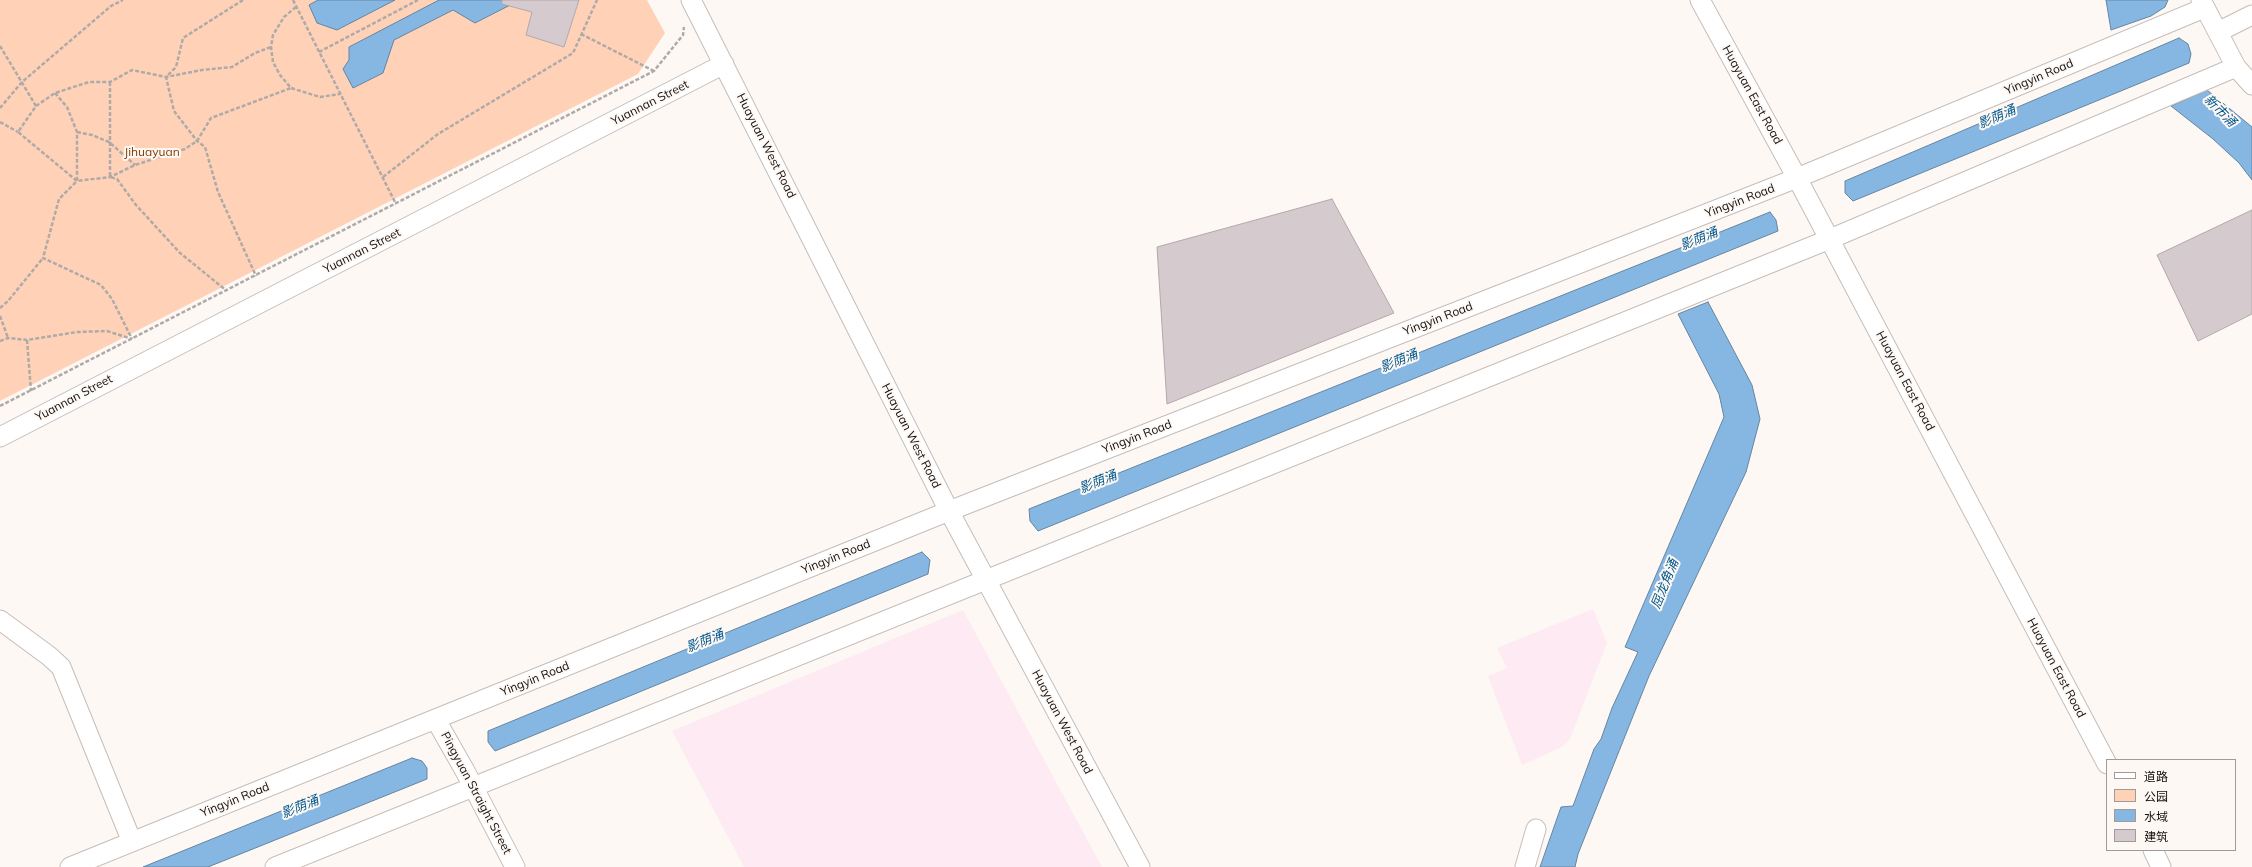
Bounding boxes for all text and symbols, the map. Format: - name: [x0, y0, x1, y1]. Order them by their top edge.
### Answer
- street label: Huayuan East Road: [1719, 43, 1785, 147]
- street label: Yingyin Road: [2002, 56, 2076, 98]
- street label: Yuannan Street: [609, 77, 691, 129]
- street label: Huayuan West Road: [733, 91, 799, 201]
- water label: 新市涌: [2201, 92, 2239, 130]
- water label: 影荫涌: [1976, 102, 2018, 132]
- park label: Jihuayuan: [124, 145, 180, 159]
- street label: Yingyin Road: [1703, 181, 1777, 221]
- water label: 影荫涌: [1678, 224, 1720, 254]
- street label: Yuannan Street: [321, 225, 403, 277]
- street label: Yingyin Road: [1401, 299, 1475, 339]
- street label: Huayuan East Road: [1873, 329, 1937, 433]
- water label: 影荫涌: [1378, 346, 1420, 376]
- street label: Yuannan Street: [33, 372, 115, 424]
- street label: Huayuan West Road: [878, 381, 944, 491]
- street label: Yingyin Road: [1100, 417, 1174, 457]
- water label: 影荫涌: [1077, 467, 1119, 497]
- street label: Yingyin Road: [799, 537, 873, 577]
- water label: 屈龙角涌: [1648, 557, 1682, 611]
- street label: Huayuan East Road: [2024, 616, 2088, 720]
- water label: 影荫涌: [684, 626, 726, 656]
- street label: Yingyin Road: [498, 659, 572, 699]
- street label: Huayuan West Road: [1028, 668, 1096, 776]
- street label: Pingyuan Straight Street: [438, 729, 514, 857]
- legend: [2106, 759, 2236, 851]
- text: 道路: [2144, 769, 2168, 784]
- street label: Yingyin Road: [198, 780, 272, 820]
- text: 公园: [2144, 789, 2168, 804]
- water label: 影荫涌: [279, 792, 321, 822]
- text: 水域: [2144, 809, 2168, 824]
- text: 建筑: [2144, 829, 2168, 844]

